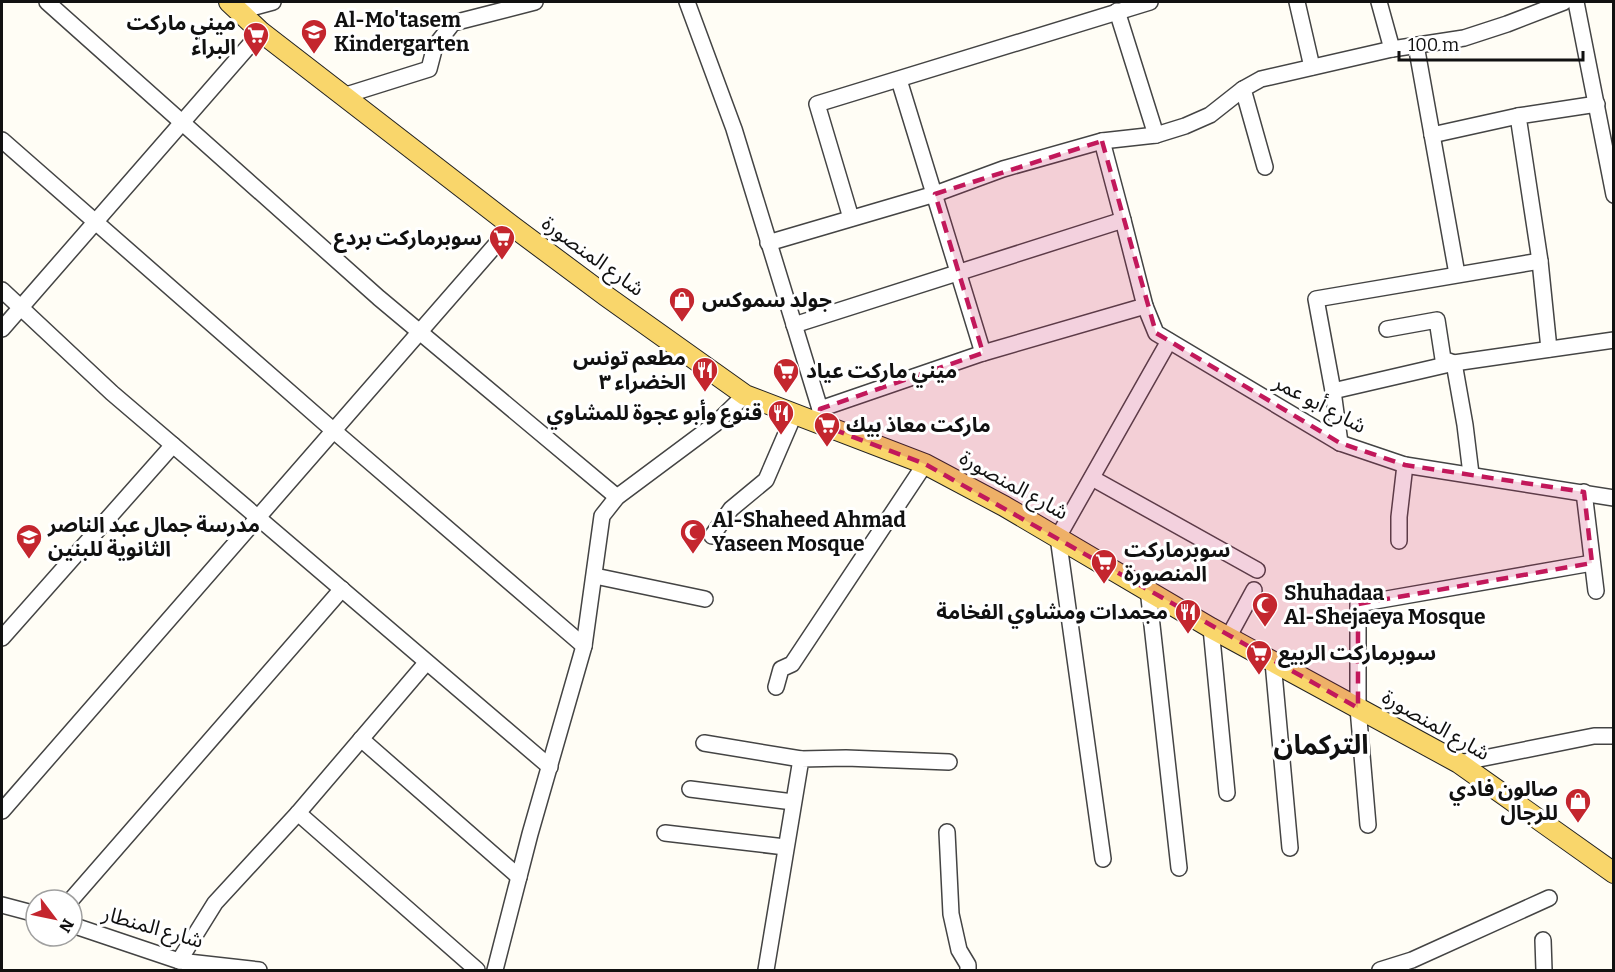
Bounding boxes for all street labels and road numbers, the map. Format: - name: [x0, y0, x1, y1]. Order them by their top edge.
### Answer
- street label: شارع المنصورة: [536, 210, 649, 303]
- street label: شارع أبو عمر: [1268, 368, 1371, 441]
- street label: شارع المنصورة: [954, 445, 1073, 527]
- street label: شارع المنصورة: [1376, 684, 1495, 768]
- street label: شارع المنطار: [98, 900, 206, 956]

